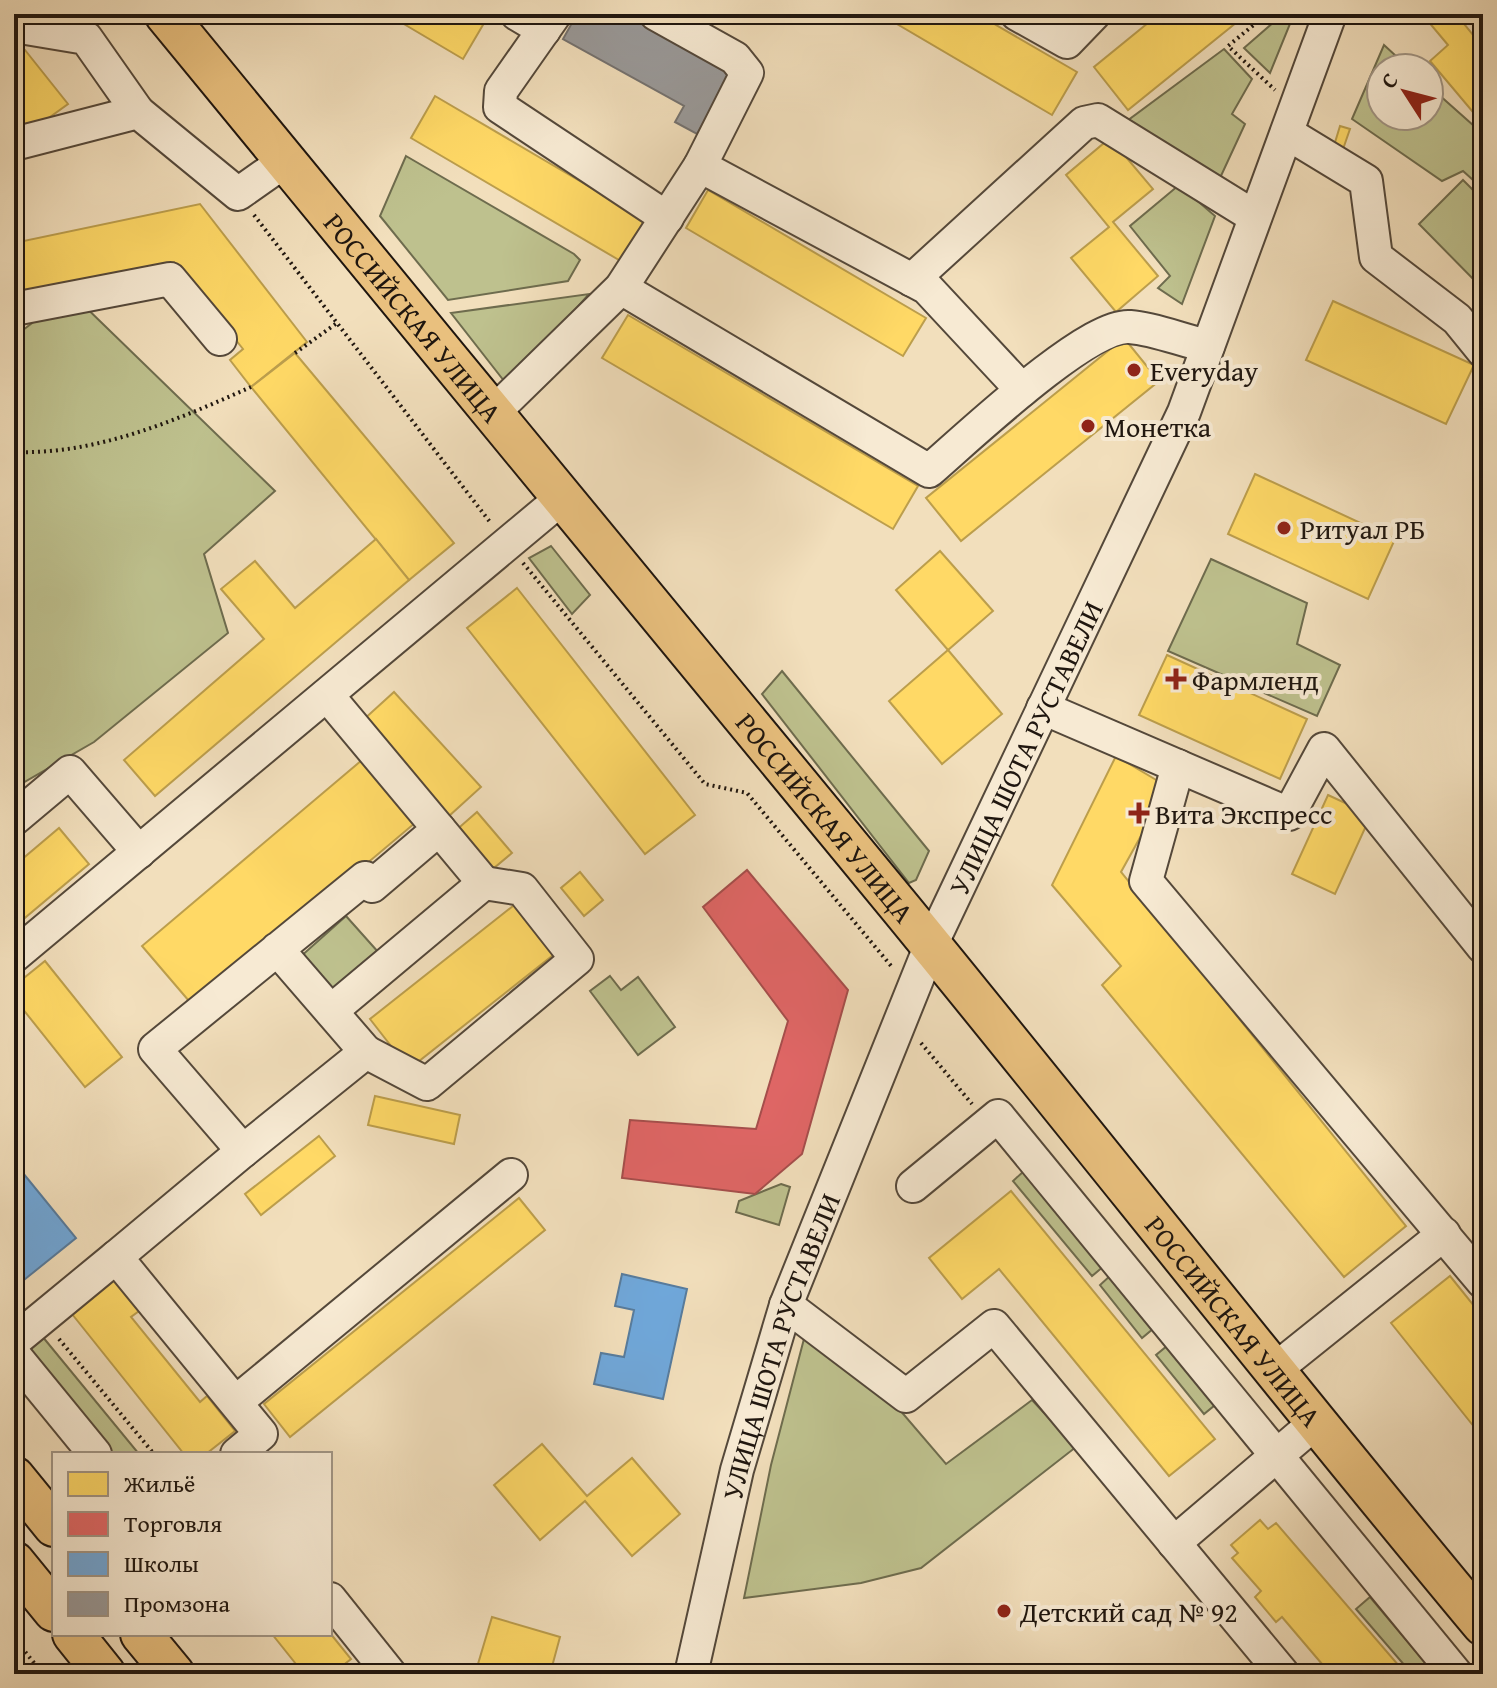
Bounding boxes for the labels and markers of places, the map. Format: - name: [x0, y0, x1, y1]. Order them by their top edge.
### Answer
- place label: Everyday: [1150, 350, 1258, 391]
- marker: Everyday: [1125, 361, 1143, 379]
- place label: Монетка: [1104, 406, 1212, 447]
- marker: Монетка: [1079, 417, 1097, 435]
- place label: Ритуал РБ: [1300, 508, 1425, 549]
- marker: Ритуал РБ: [1275, 519, 1293, 537]
- place label: Фармленд: [1192, 659, 1319, 700]
- marker: Фармленд: [1167, 670, 1185, 688]
- place label: Вита Экспресс: [1155, 793, 1333, 834]
- marker: Вита Экспресс: [1130, 804, 1148, 822]
- place label: Детский сад № 92: [1019, 1591, 1238, 1632]
- marker: Детский сад № 92: [995, 1602, 1013, 1620]

